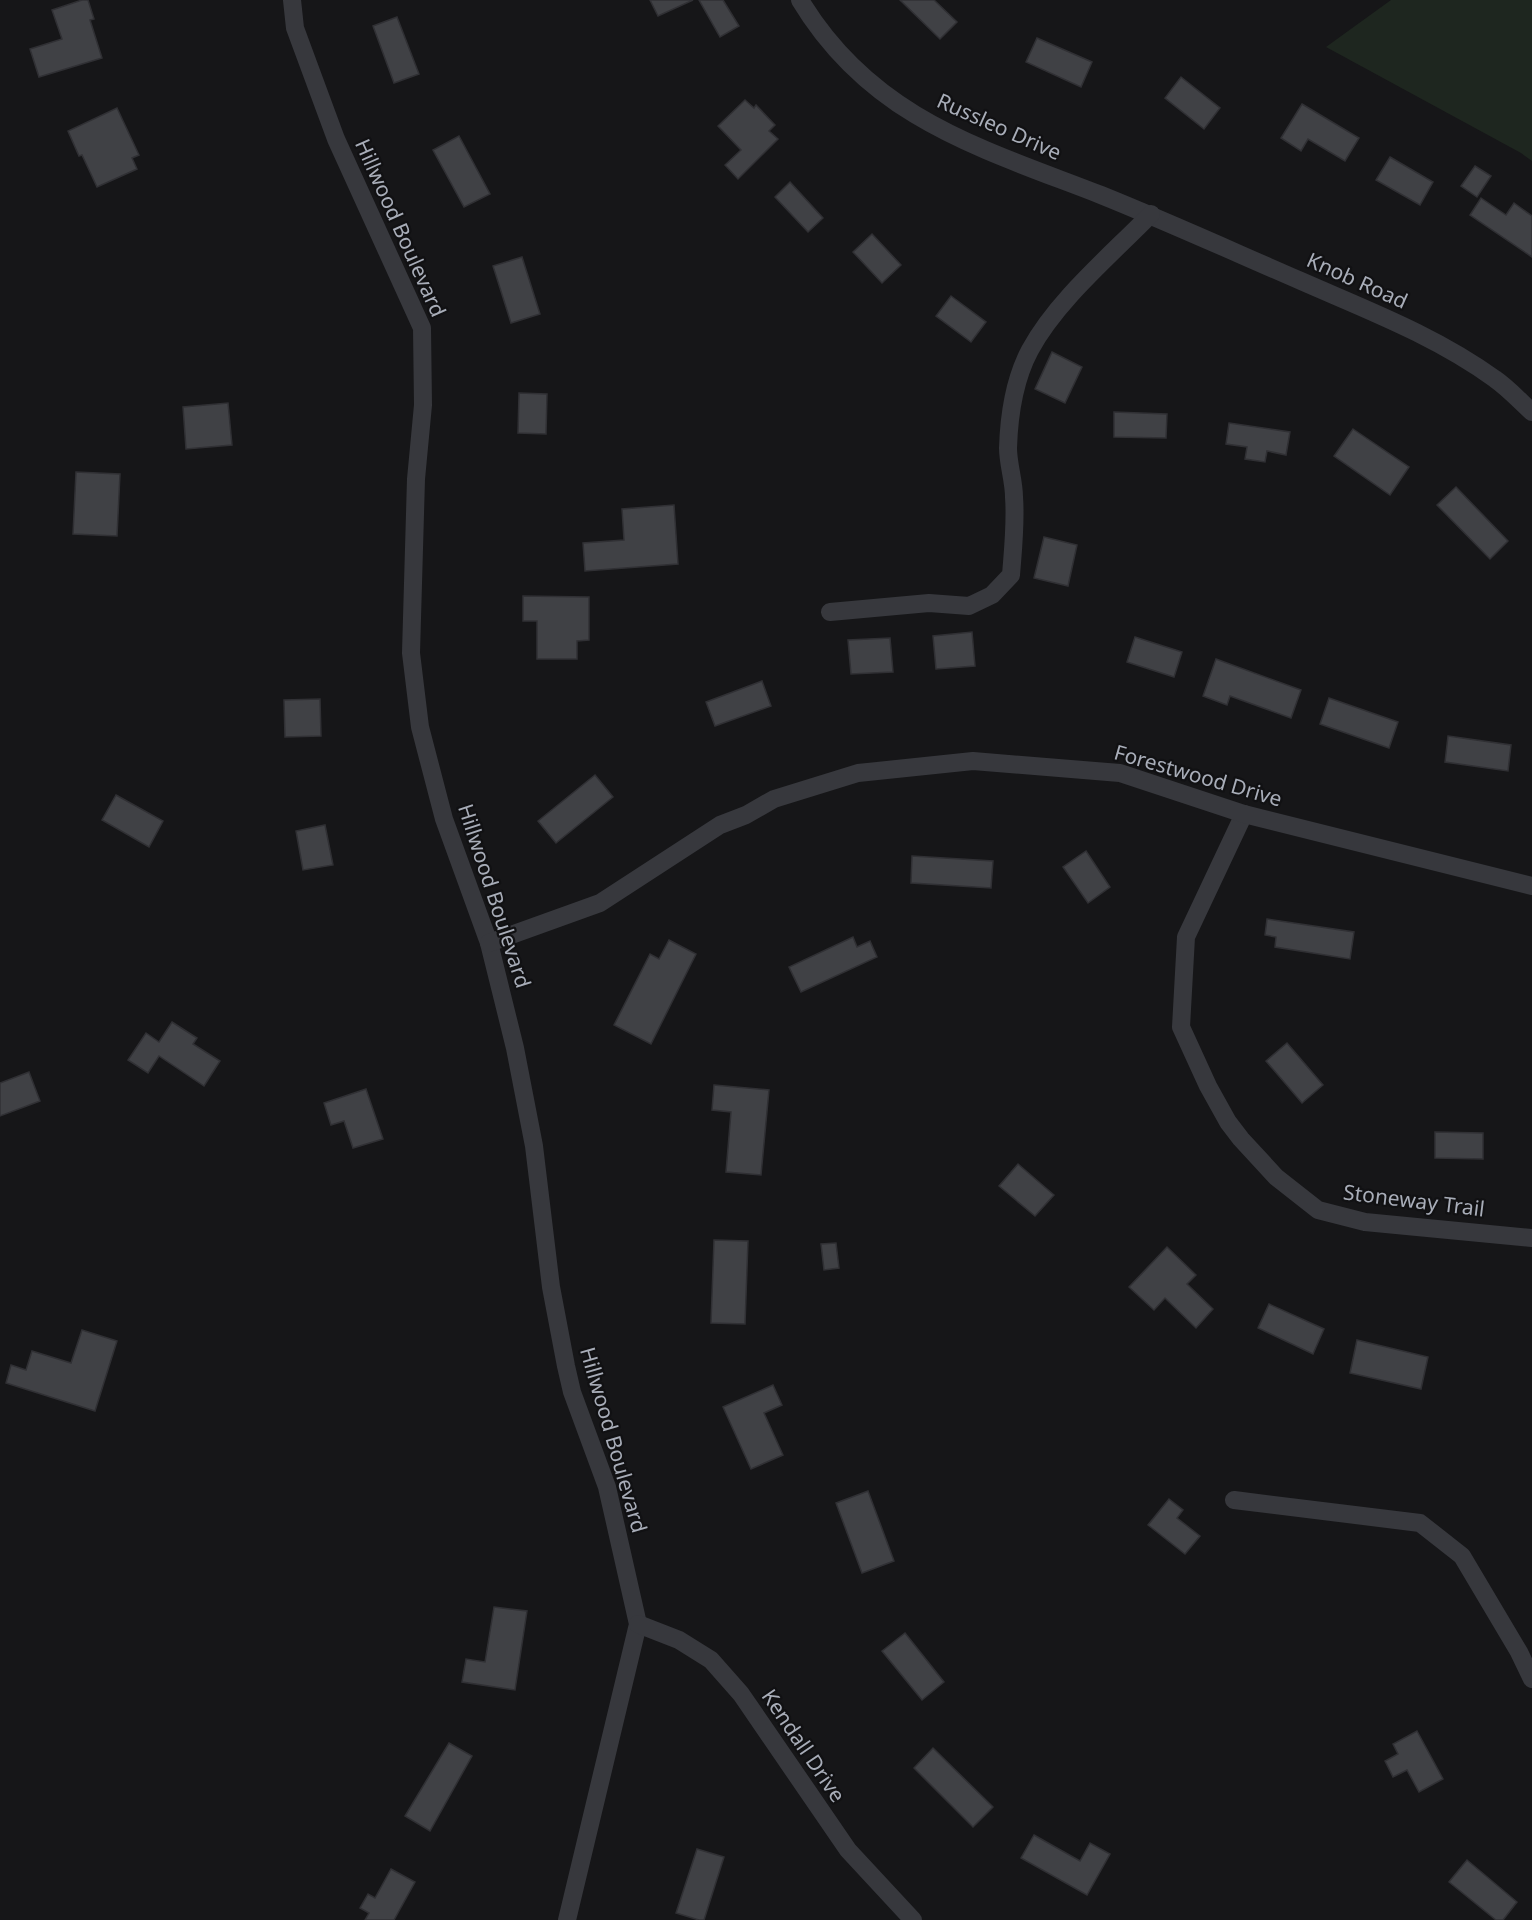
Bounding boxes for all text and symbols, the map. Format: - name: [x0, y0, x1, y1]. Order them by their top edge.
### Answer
- street label: Russleo Drive: [933, 86, 1066, 166]
- street label: Hillwood Boulevard: [349, 134, 453, 321]
- street label: Knob Road: [1303, 245, 1412, 315]
- street label: Forestwood Drive: [1111, 738, 1286, 812]
- street label: Hillwood Boulevard: [452, 800, 538, 991]
- street label: Stoneway Trail: [1342, 1177, 1486, 1223]
- street label: Hillwood Boulevard: [574, 1344, 654, 1536]
- street label: Kendall Drive: [756, 1683, 852, 1807]

